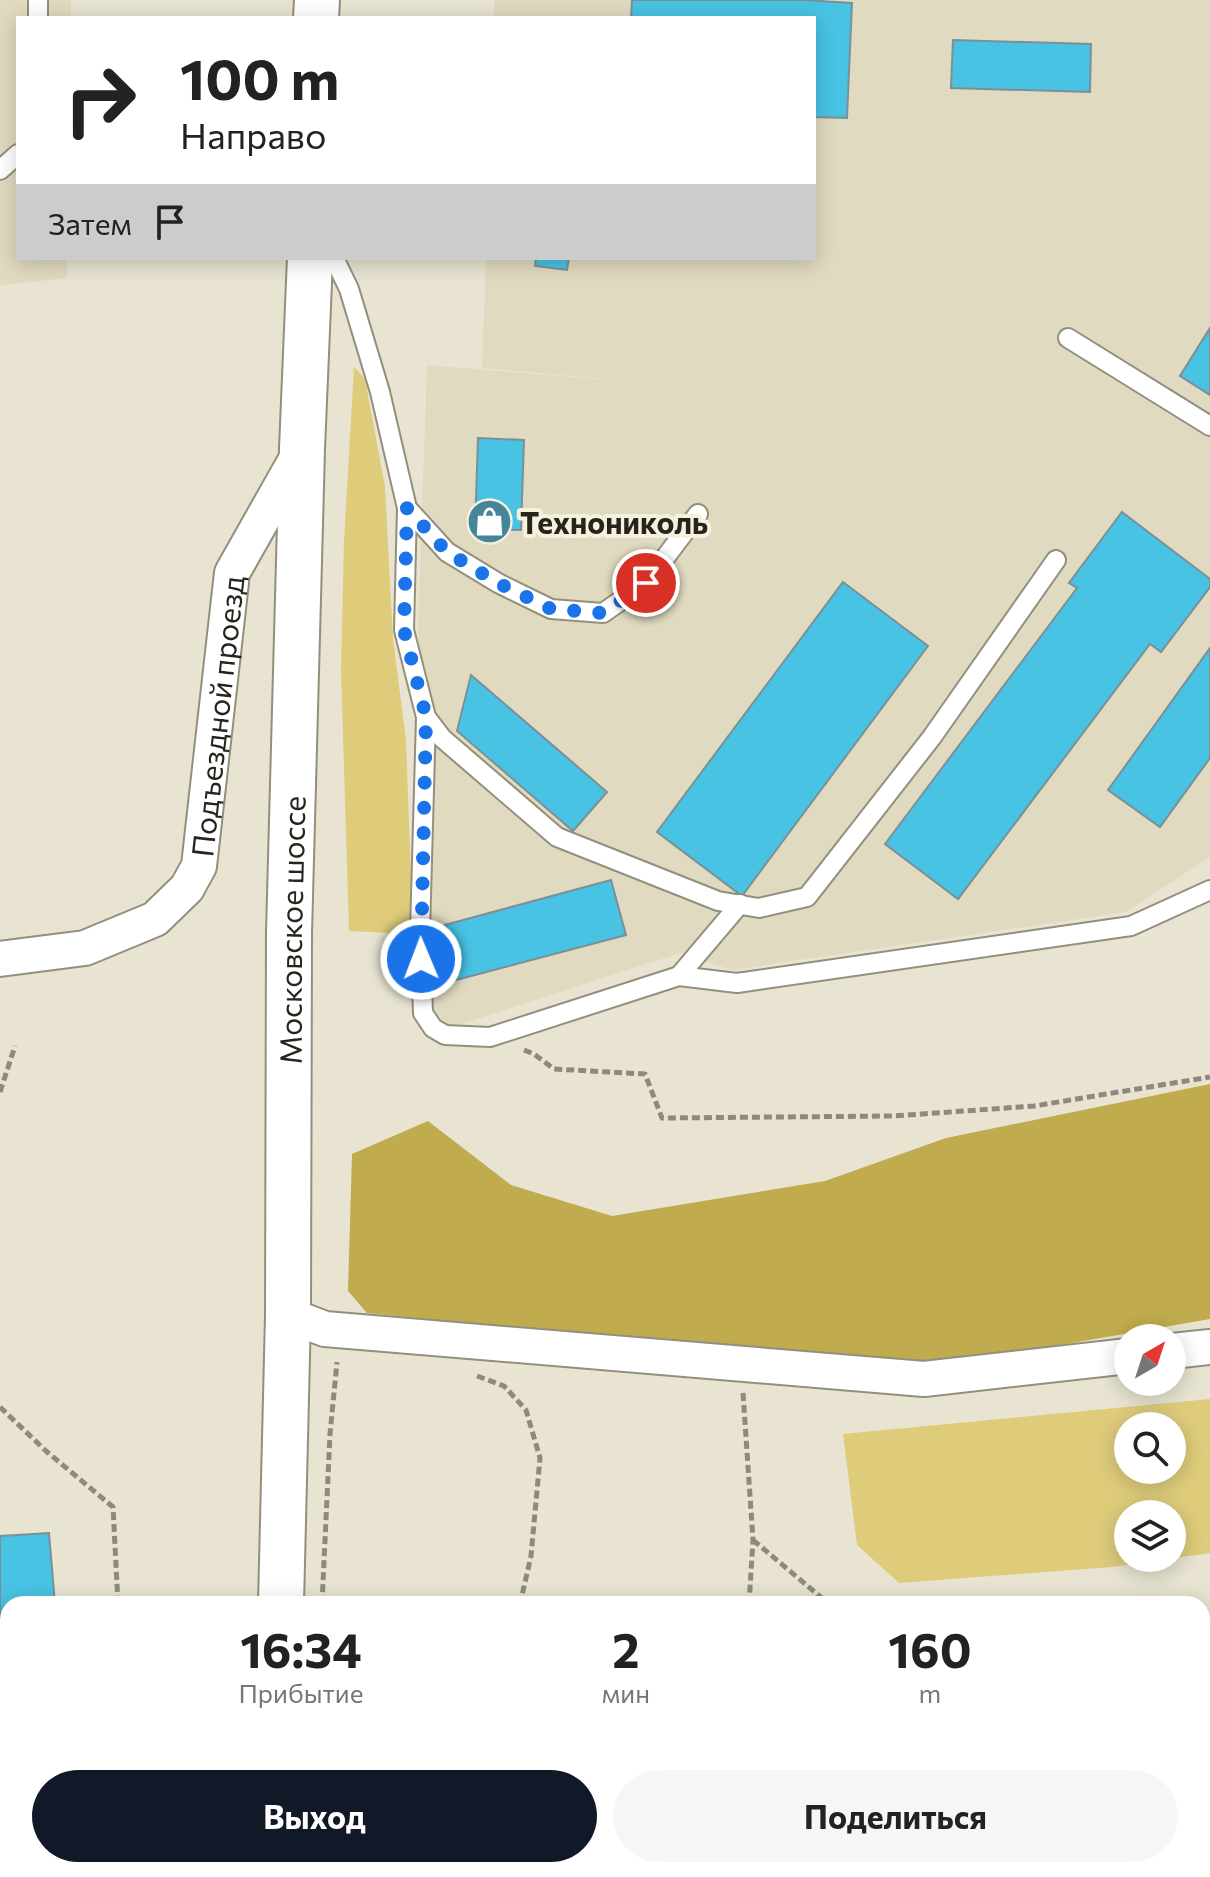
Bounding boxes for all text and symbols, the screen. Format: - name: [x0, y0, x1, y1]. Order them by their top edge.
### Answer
- text: 100 m: [180, 43, 339, 112]
- icon: right: [48, 48, 152, 152]
- text: Направо: [180, 112, 326, 156]
- icon: arrive: [148, 200, 192, 244]
- text: Затем: [48, 204, 132, 241]
- shop icon: Технониколь: [465, 497, 513, 545]
- place label: Технониколь: [520, 503, 708, 540]
- pin: [612, 549, 680, 617]
- icon: arrive: [624, 561, 668, 605]
- street label: Подъездной проезд: [182, 574, 250, 859]
- street label: Московское шоссе: [270, 795, 311, 1065]
- position arrow: [379, 917, 463, 1001]
- north arrow: [1114, 1324, 1186, 1396]
- map controls: [1114, 1324, 1186, 1572]
- button: search: [1114, 1412, 1186, 1484]
- button: layers: [1114, 1500, 1186, 1572]
- text: 16:34: [240, 1619, 362, 1678]
- text: 2: [612, 1619, 640, 1678]
- text: 160: [888, 1619, 972, 1678]
- text: Прибытие: [238, 1677, 363, 1708]
- text: мин: [602, 1677, 650, 1708]
- text: m: [919, 1677, 941, 1708]
- button: Выход: [32, 1770, 597, 1862]
- button: Поделиться: [613, 1770, 1178, 1862]

